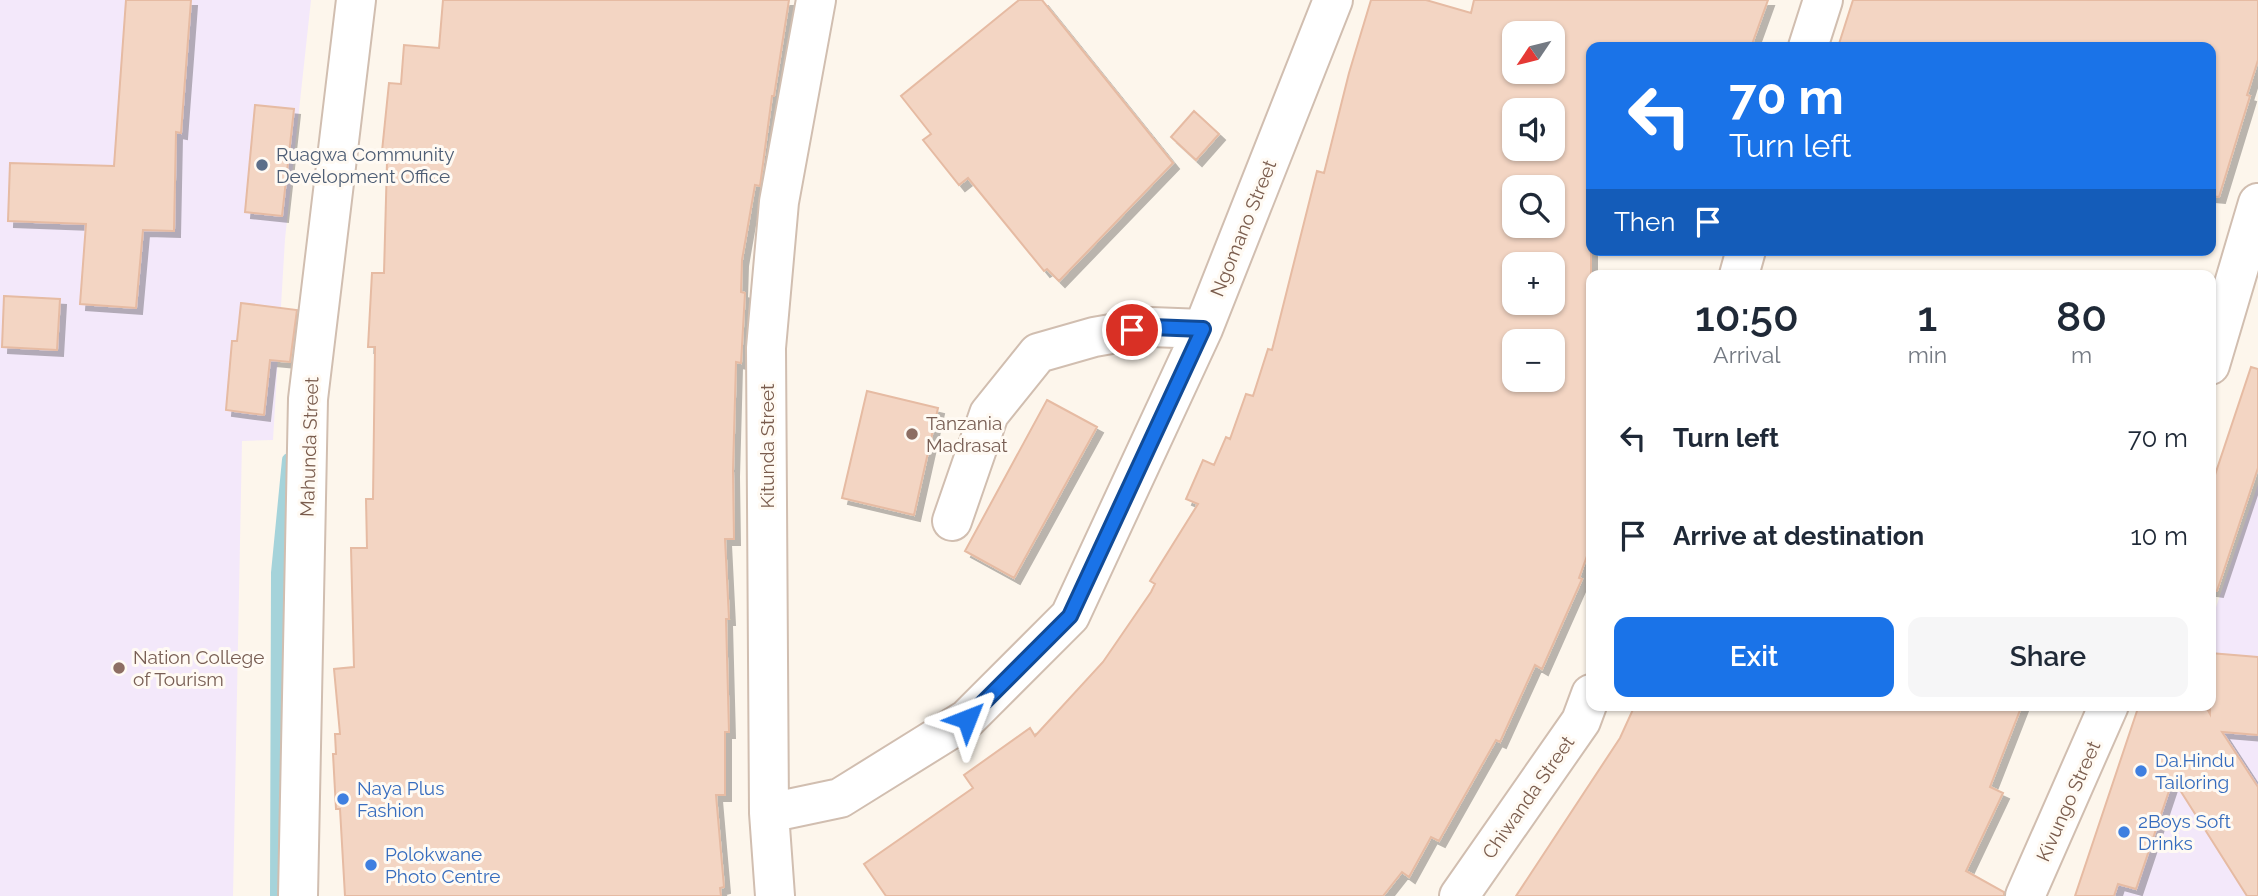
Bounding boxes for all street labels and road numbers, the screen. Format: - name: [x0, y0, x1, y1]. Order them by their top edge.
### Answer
- street label: Ngomano Street: [1206, 156, 1281, 299]
- street label: Mahunda Street: [296, 376, 322, 517]
- street label: Kitunda Street: [756, 383, 778, 508]
- street label: Chiwanda Street: [1478, 731, 1579, 863]
- street label: Kivungo Street: [2032, 737, 2105, 865]

